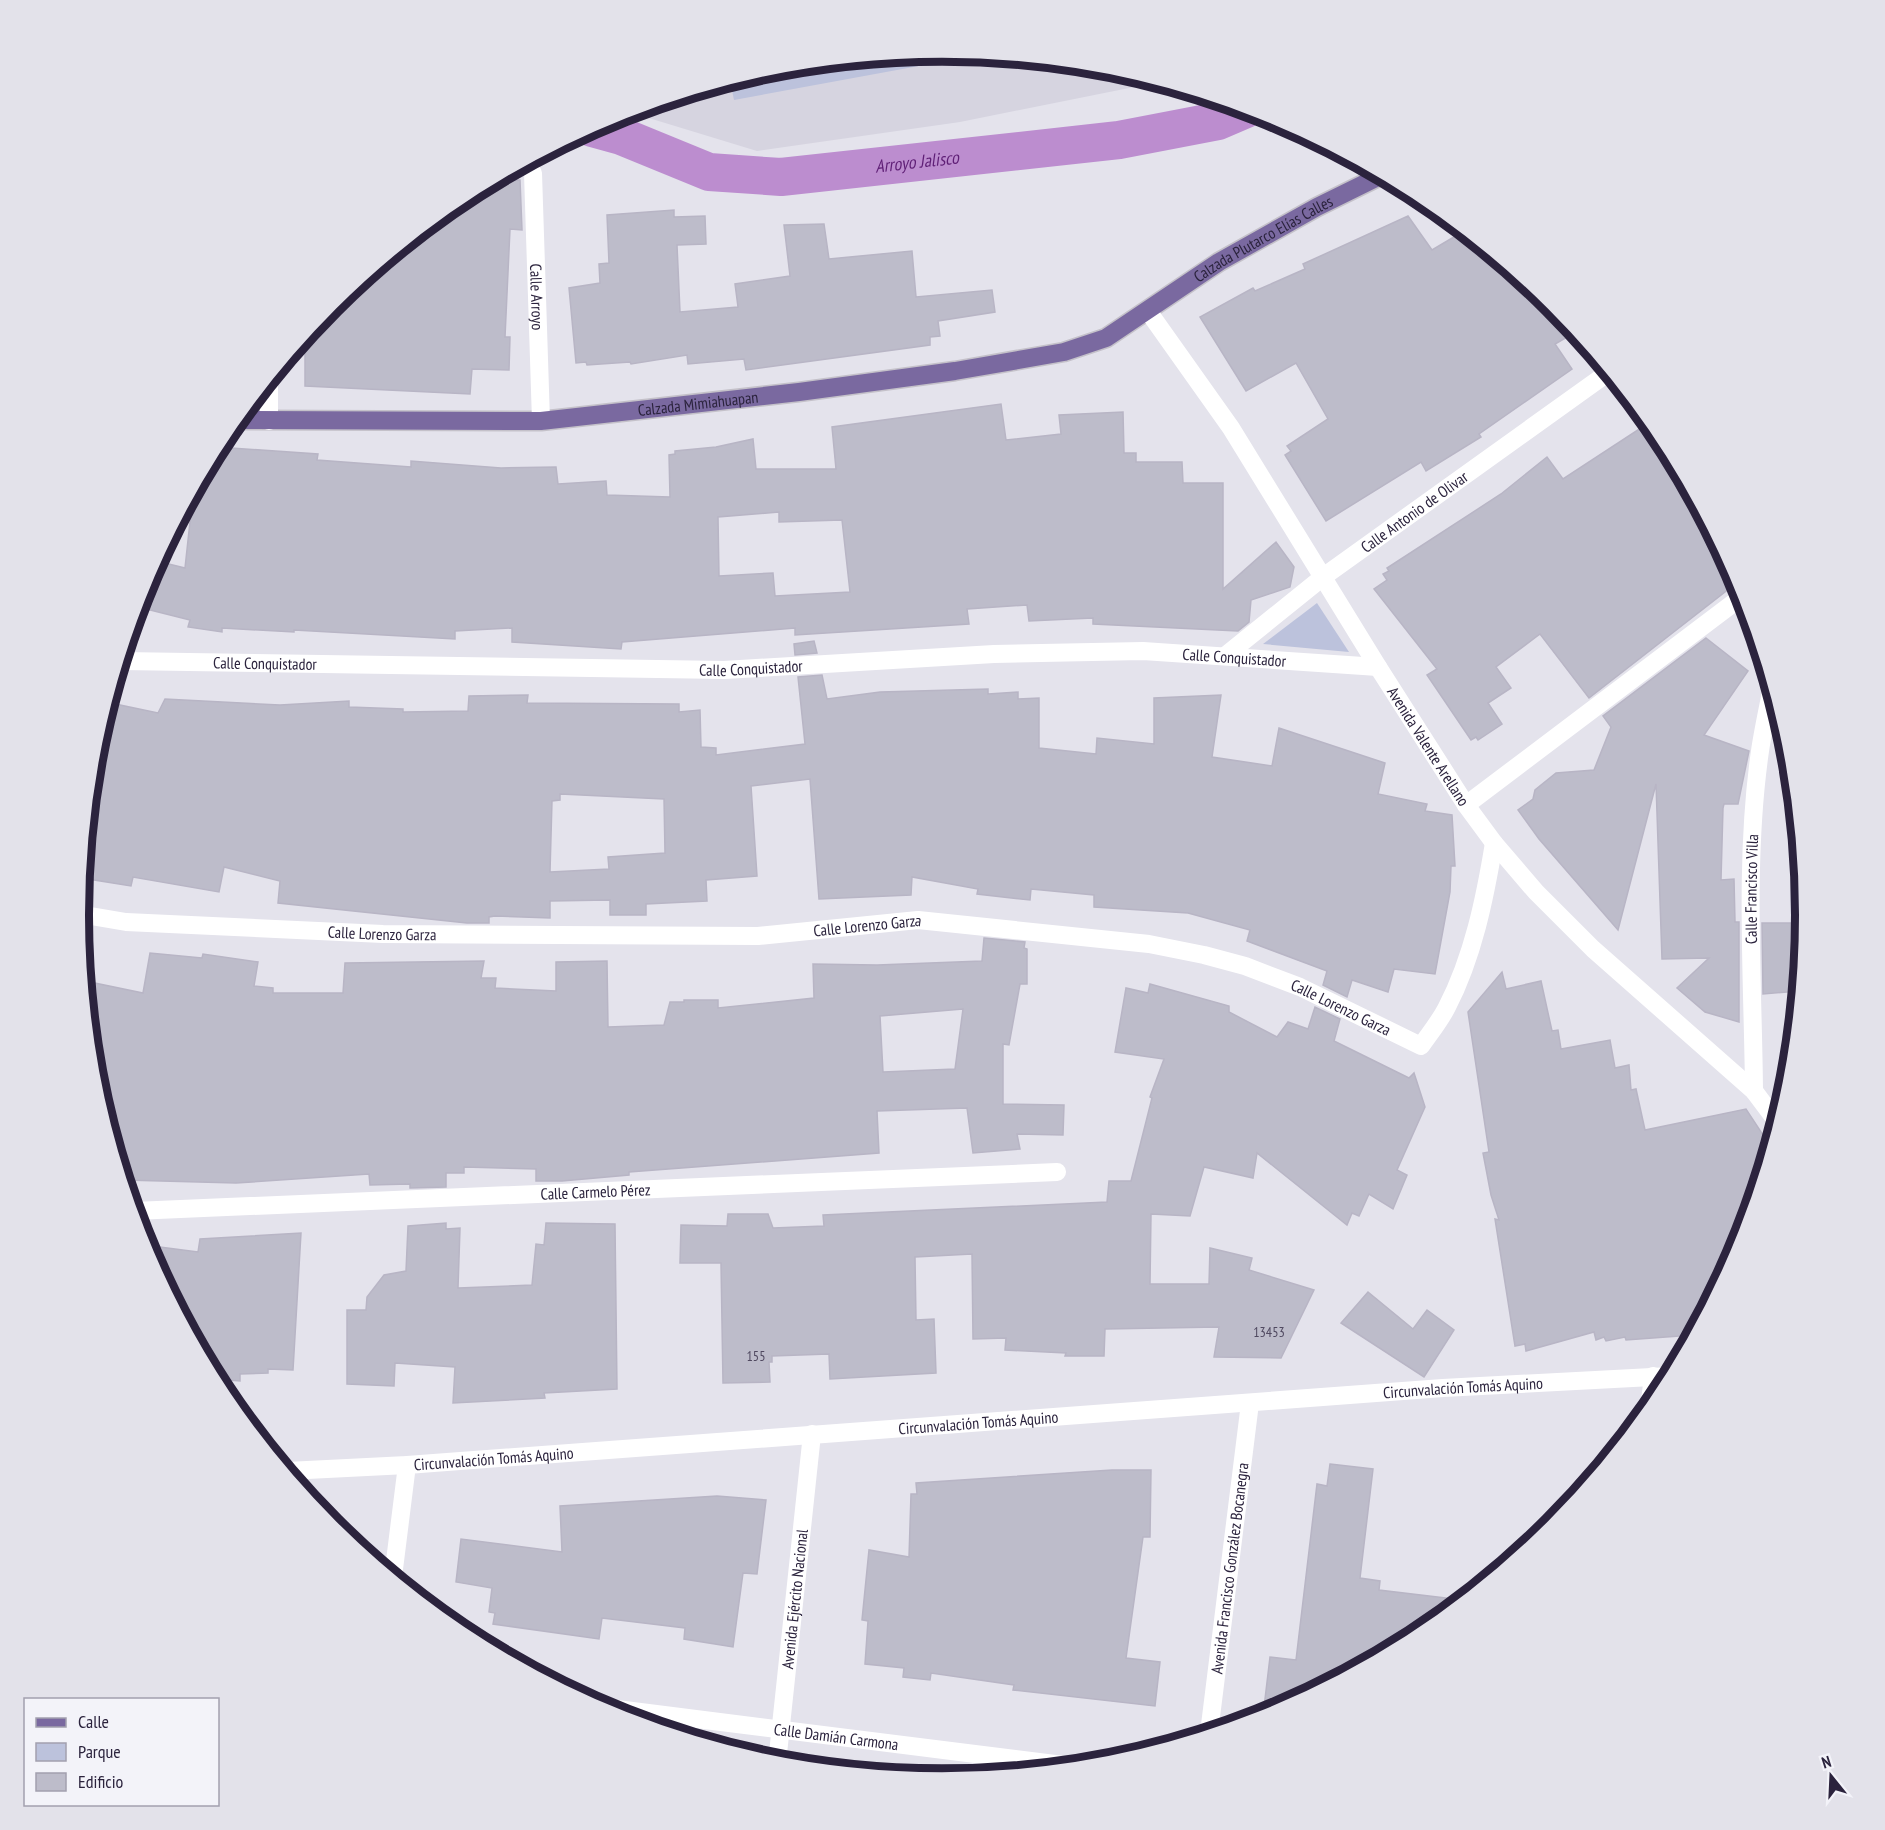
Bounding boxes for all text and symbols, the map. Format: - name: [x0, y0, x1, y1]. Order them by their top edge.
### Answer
- water label: Arroyo Jalisco: [874, 145, 961, 178]
- street label: Calzada Plutarco Elías Calles: [1189, 191, 1336, 286]
- street label: Calle Arroyo: [526, 263, 548, 331]
- street label: Calzada Mimiahuapan: [637, 387, 759, 420]
- street label: Calle Antonio de Olivar: [1357, 466, 1472, 557]
- street label: Calle Conquistador: [1182, 644, 1287, 671]
- street label: Calle Conquistador: [213, 652, 318, 674]
- street label: Calle Conquistador: [699, 655, 804, 680]
- street label: Avenida Valente Arellano: [1383, 683, 1474, 810]
- street label: Calle Francisco Villa: [1741, 833, 1762, 944]
- street label: Calle Lorenzo Garza: [812, 910, 923, 940]
- street label: Calle Lorenzo Garza: [327, 921, 436, 944]
- street label: Calle Lorenzo Garza: [1288, 975, 1394, 1040]
- street label: Calle Carmelo Pérez: [540, 1179, 651, 1204]
- house number: 13453: [1253, 1323, 1285, 1341]
- house number: 155: [747, 1347, 765, 1365]
- street label: Circunvalación Tomás Aquino: [1382, 1373, 1544, 1402]
- street label: Circunvalación Tomás Aquino: [898, 1407, 1059, 1438]
- street label: Circunvalación Tomás Aquino: [413, 1443, 574, 1474]
- street label: Avenida Francisco González Bocanegra: [1206, 1461, 1253, 1675]
- street label: Avenida Ejército Nacional: [777, 1528, 812, 1670]
- legend: [24, 1698, 219, 1806]
- text: Calle: [78, 1710, 109, 1733]
- street label: Calle Damián Carmona: [773, 1719, 900, 1754]
- text: Parque: [78, 1740, 121, 1763]
- north arrow: [1801, 1746, 1861, 1806]
- text: N: [1819, 1751, 1834, 1773]
- text: Edificio: [78, 1770, 124, 1793]

